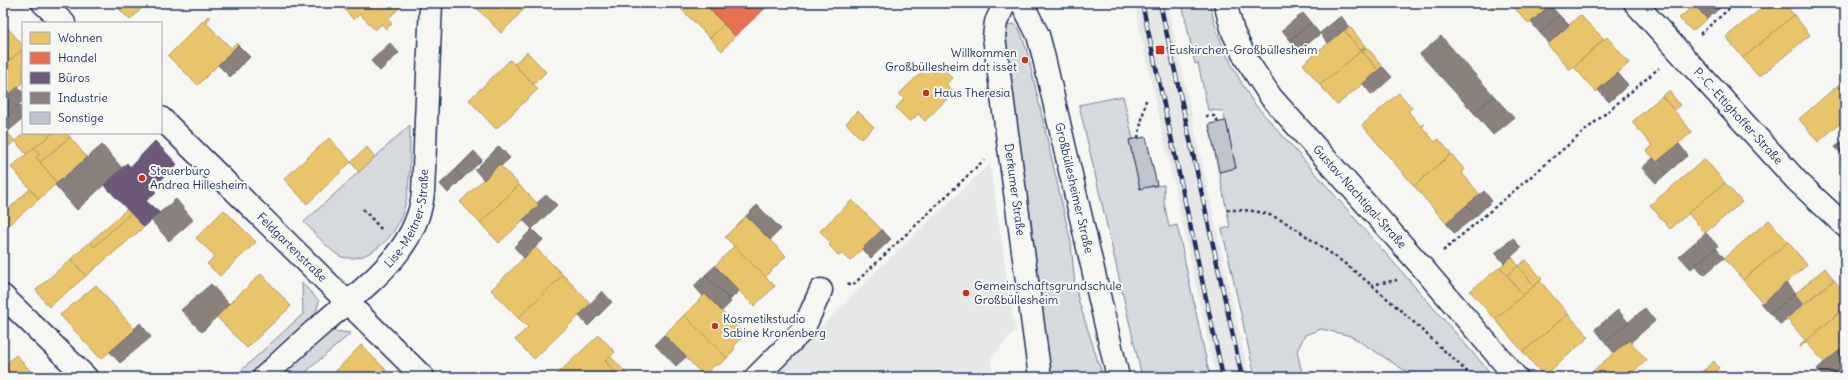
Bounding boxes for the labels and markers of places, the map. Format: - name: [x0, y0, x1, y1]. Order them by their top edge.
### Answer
- place label: Euskirchen-Großbüllesheim: [1169, 42, 1318, 57]
- marker: Euskirchen-Großbüllesheim: [1154, 44, 1166, 56]
- place label: Willkommen Großbüllesheim dat isset: [885, 45, 1017, 74]
- marker: Willkommen Großbüllesheim dat isset: [1020, 55, 1030, 65]
- place label: Haus Theresia: [934, 85, 1011, 100]
- marker: Haus Theresia: [921, 88, 931, 98]
- place label: Steuerbüro Andrea Hillesheim: [150, 163, 248, 192]
- marker: Steuerbüro Andrea Hillesheim: [137, 173, 147, 183]
- place label: Gemeinschaftsgrundschule Großbüllesheim: [974, 278, 1122, 307]
- marker: Gemeinschaftsgrundschule Großbüllesheim: [961, 288, 971, 298]
- place label: Kosmetikstudio Sabine Kronenberg: [723, 311, 826, 340]
- marker: Kosmetikstudio Sabine Kronenberg: [710, 321, 720, 331]

